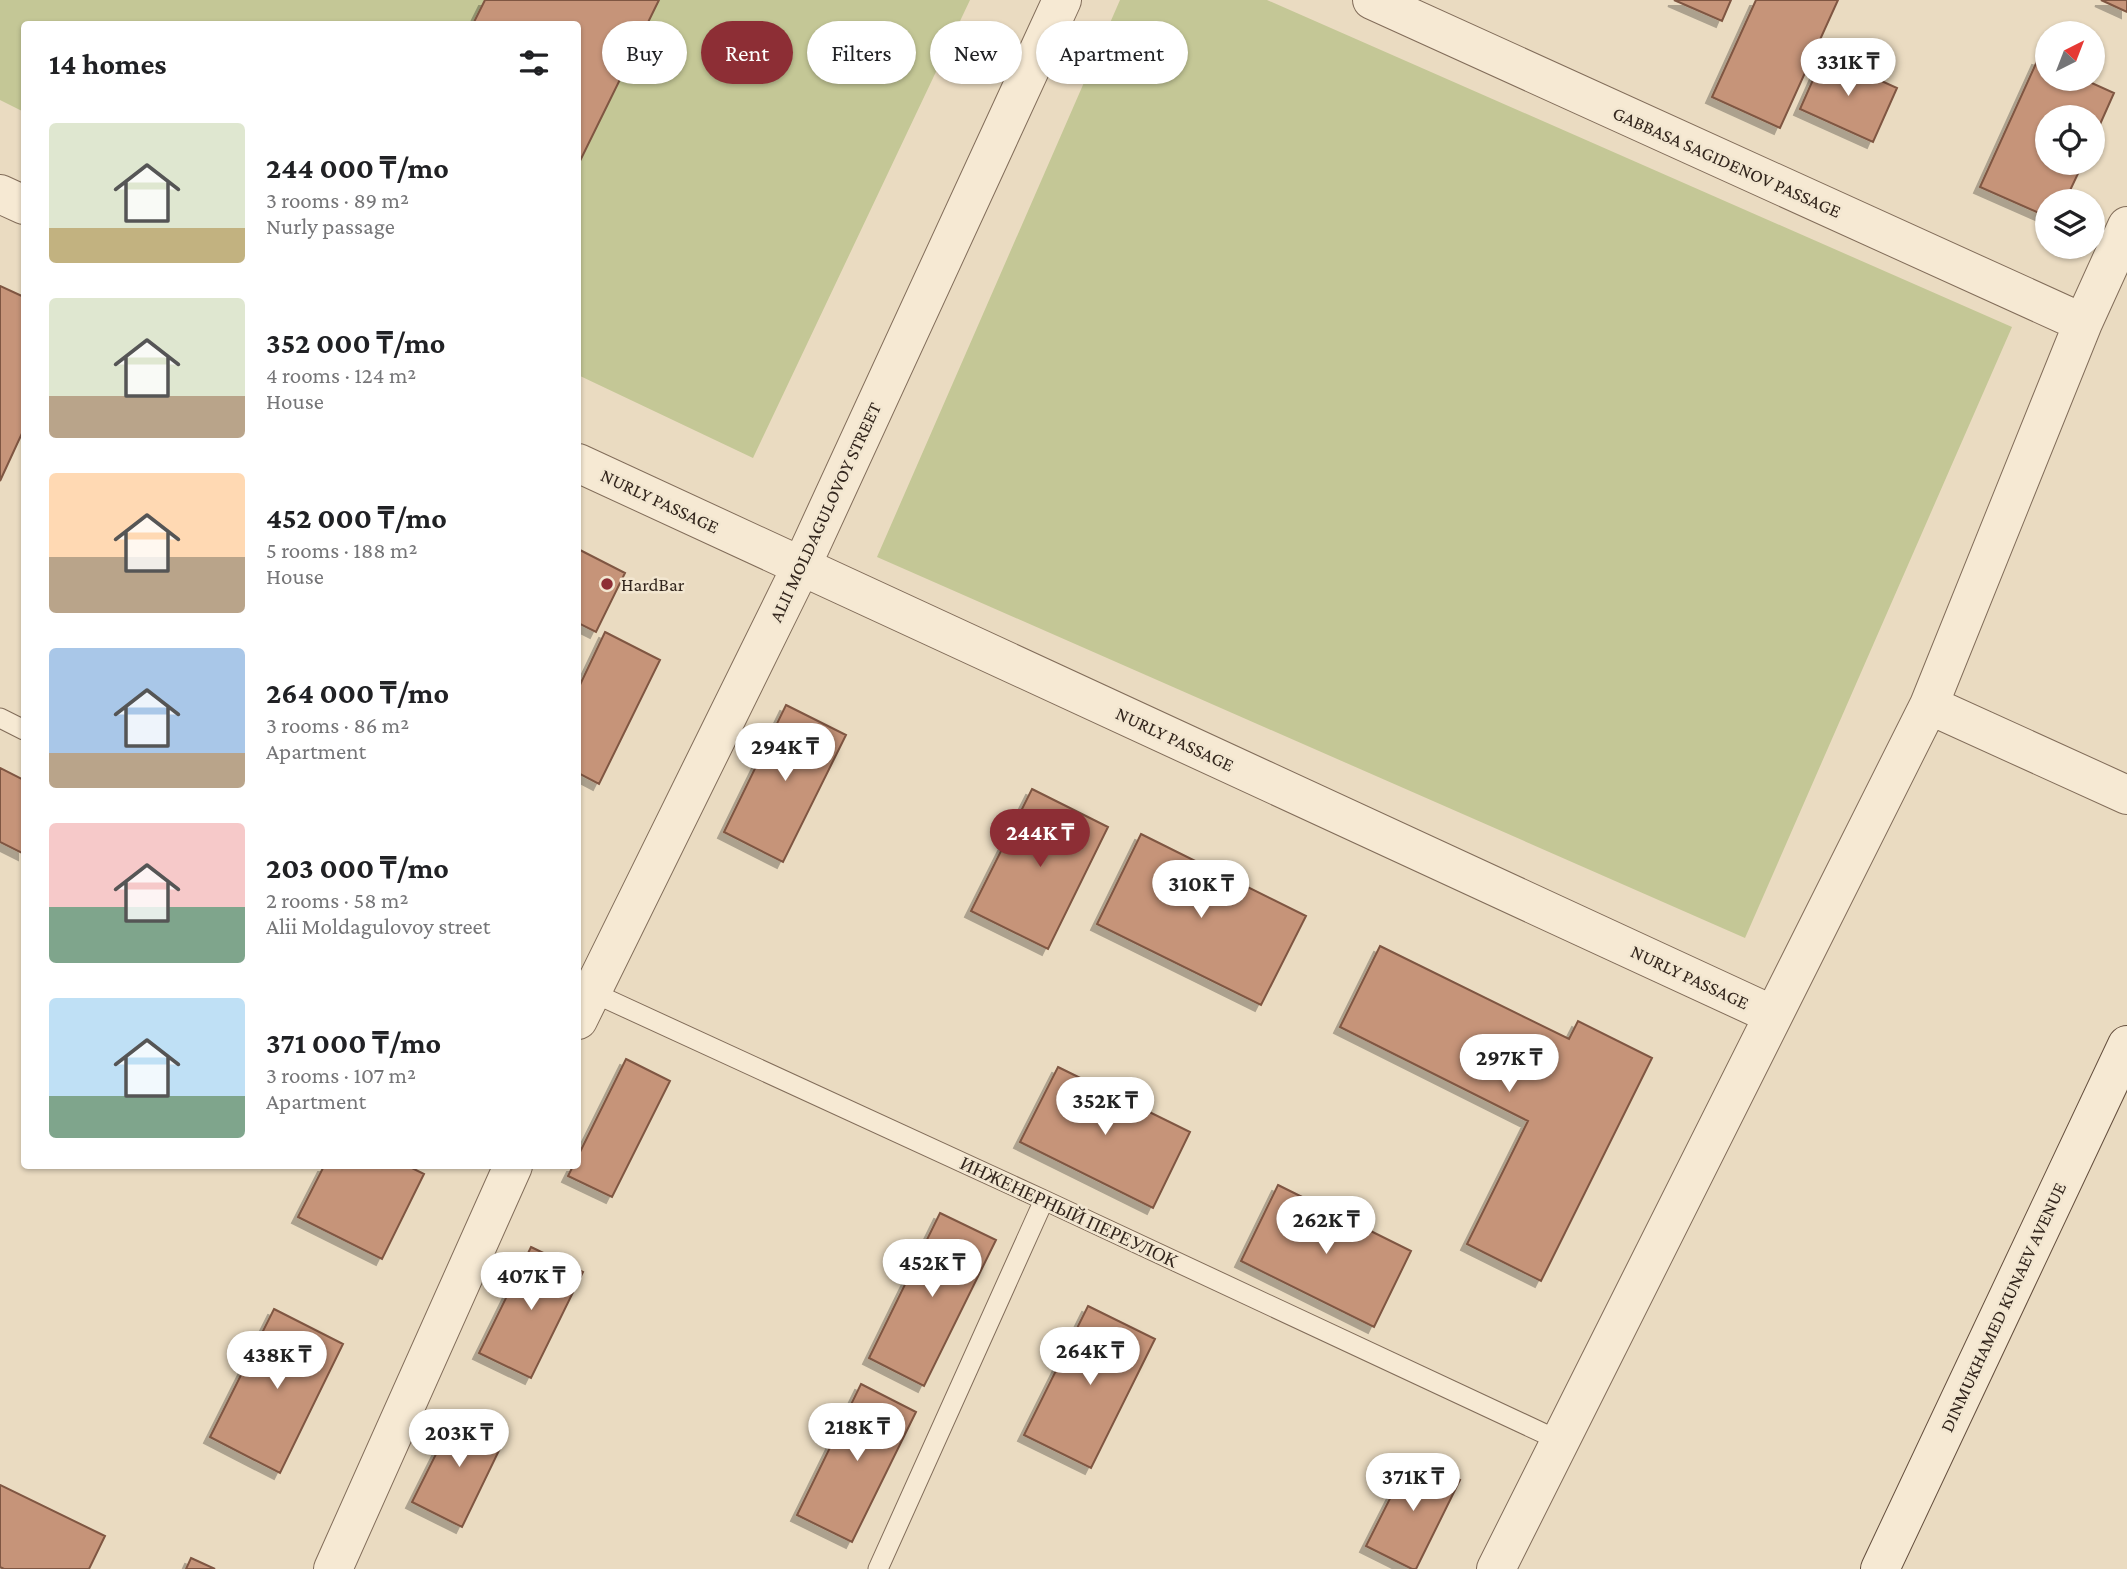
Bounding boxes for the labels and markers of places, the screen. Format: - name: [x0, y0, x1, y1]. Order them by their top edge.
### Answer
- pin: 331K ₸: [1791, 38, 1905, 98]
- place label: HardBar: [621, 574, 685, 595]
- marker: HardBar: [599, 576, 615, 592]
- pin: 294K ₸: [728, 724, 842, 783]
- pin: 244K ₸: [983, 810, 1097, 869]
- pin: 310K ₸: [1144, 860, 1258, 920]
- pin: 297K ₸: [1452, 1034, 1566, 1094]
- pin: 352K ₸: [1048, 1078, 1162, 1137]
- pin: 262K ₸: [1269, 1196, 1383, 1256]
- pin: 452K ₸: [875, 1240, 989, 1299]
- pin: 407K ₸: [474, 1252, 588, 1312]
- pin: 264K ₸: [1033, 1328, 1147, 1387]
- pin: 438K ₸: [220, 1332, 334, 1391]
- pin: 218K ₸: [800, 1404, 914, 1463]
- pin: 203K ₸: [402, 1410, 516, 1469]
- pin: 371K ₸: [1356, 1454, 1470, 1513]

